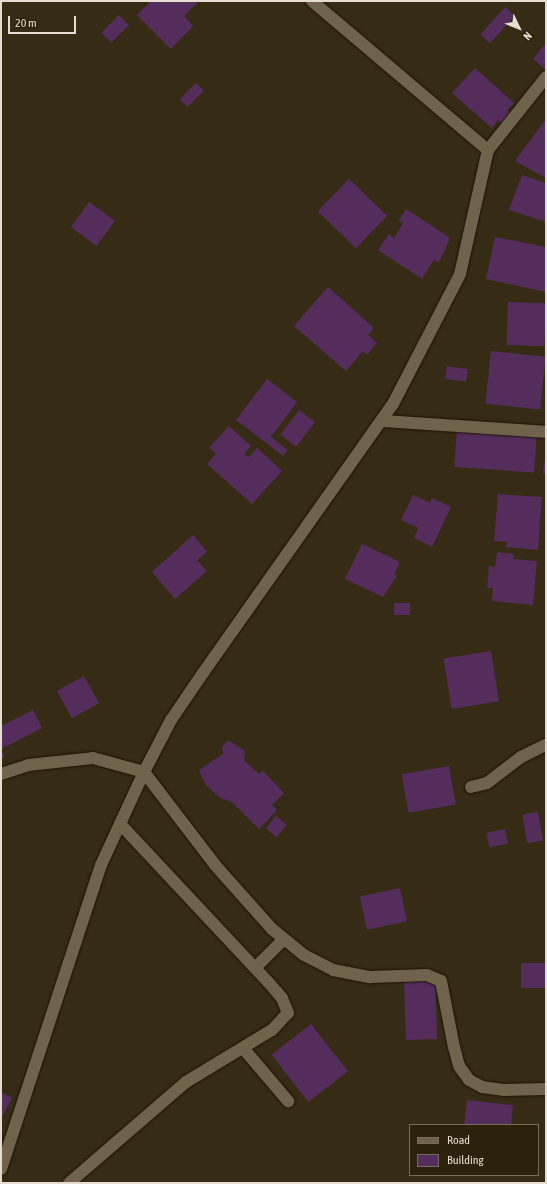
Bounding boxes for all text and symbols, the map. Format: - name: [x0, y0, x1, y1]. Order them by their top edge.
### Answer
- scale bar: [10, 8, 78, 34]
- north arrow: [499, 8, 539, 48]
- text: 20 m: [15, 16, 37, 30]
- text: N: [521, 30, 534, 43]
- legend: [409, 1124, 539, 1176]
- text: Road: [447, 1133, 470, 1147]
- text: Building: [447, 1153, 484, 1167]

